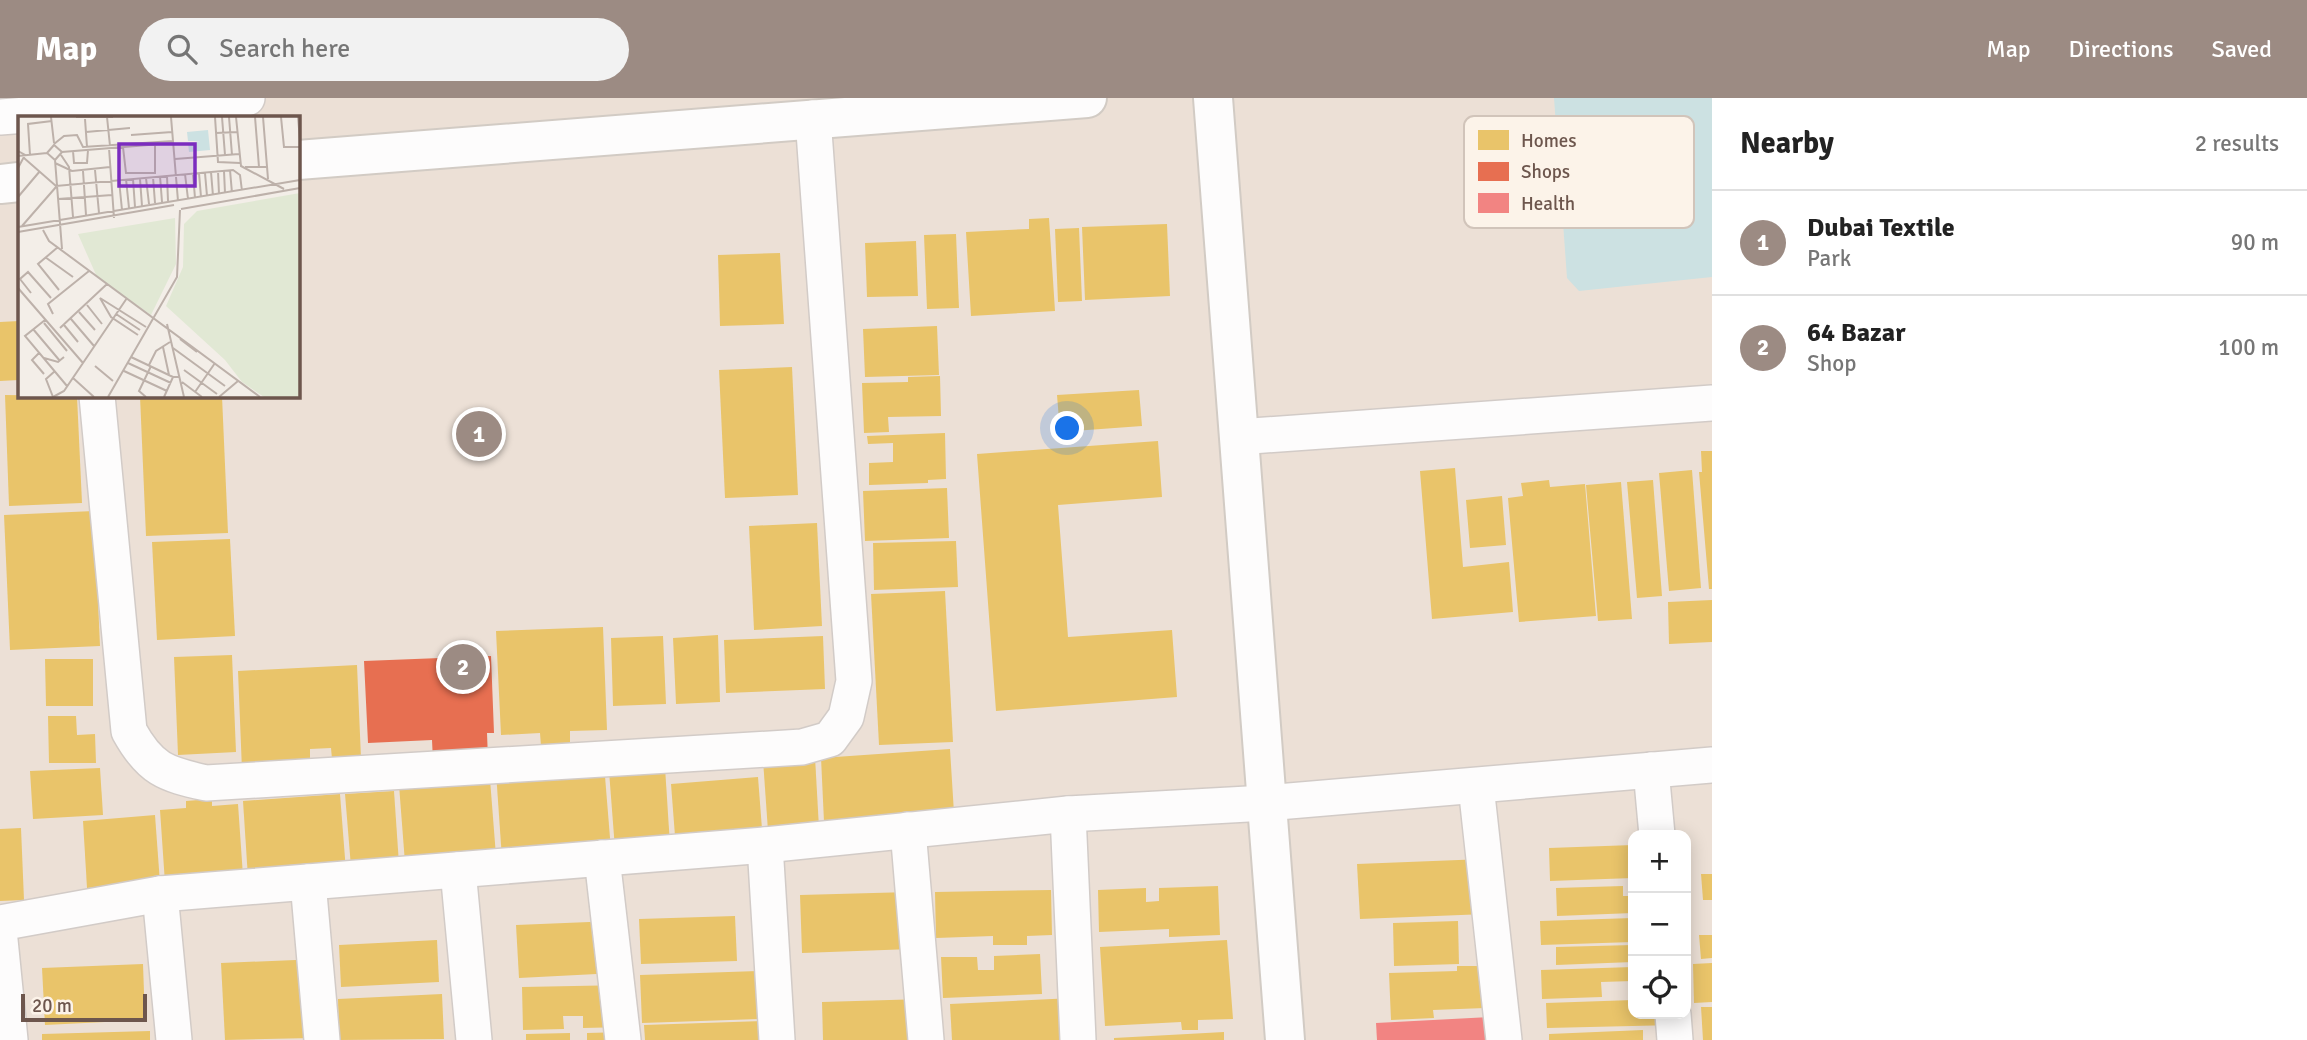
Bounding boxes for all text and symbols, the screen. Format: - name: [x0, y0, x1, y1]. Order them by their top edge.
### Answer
- search box: [139, 18, 629, 81]
- text: Map: [35, 29, 97, 70]
- icon: search: [163, 30, 201, 68]
- text: Search here: [219, 33, 350, 65]
- text: Map: [1986, 34, 2031, 64]
- text: Directions: [2069, 34, 2174, 64]
- text: Saved: [2212, 34, 2272, 64]
- inset map: [18, 116, 299, 397]
- legend: [1464, 116, 1694, 228]
- text: Nearby: [1740, 125, 1834, 162]
- text: Homes: [1521, 129, 1577, 153]
- text: 2 results: [2195, 129, 2279, 158]
- text: Shops: [1521, 160, 1570, 184]
- text: Health: [1521, 192, 1575, 216]
- text: Dubai Textile: [1807, 212, 1955, 244]
- text: 1: [1757, 228, 1769, 257]
- text: 90 m: [2231, 228, 2279, 257]
- text: Park: [1807, 244, 1851, 273]
- text: 64 Bazar: [1807, 317, 1905, 349]
- text: 2: [1757, 333, 1769, 362]
- text: 100 m: [2218, 333, 2279, 362]
- text: Shop: [1807, 349, 1856, 378]
- pin: 1: [456, 408, 502, 460]
- your location: [1050, 411, 1084, 445]
- pin: 2: [440, 641, 486, 693]
- map controls: [1628, 830, 1691, 1019]
- button: +: [1628, 830, 1691, 893]
- button: −: [1628, 893, 1691, 956]
- button: locate: [1628, 956, 1691, 1019]
- scale bar: [21, 991, 147, 1023]
- text: 20 m: [32, 994, 72, 1018]

